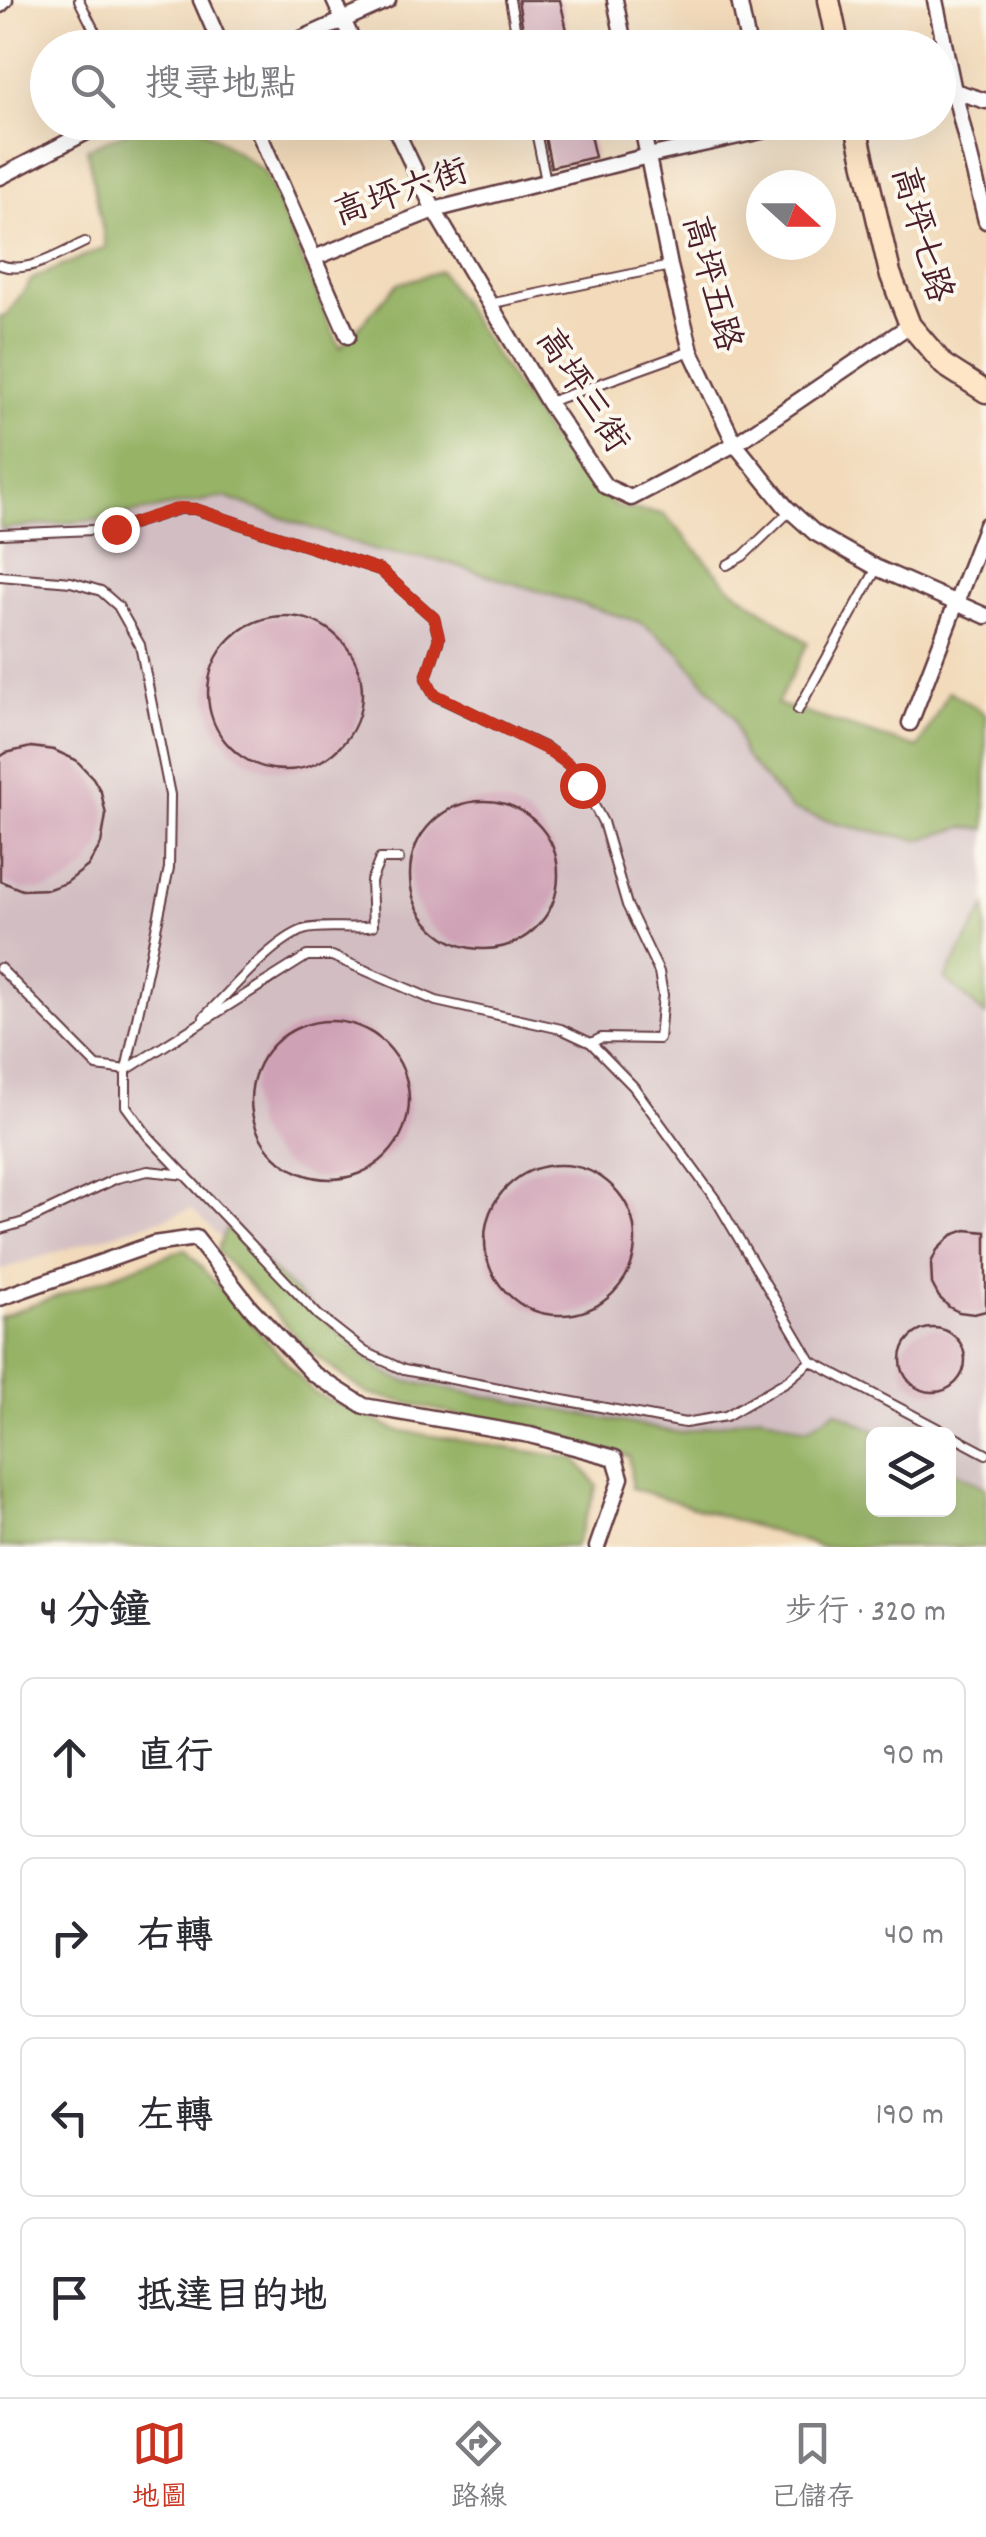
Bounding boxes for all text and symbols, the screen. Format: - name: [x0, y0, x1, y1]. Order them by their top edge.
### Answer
- search box: [30, 30, 956, 140]
- icon: search: [65, 58, 120, 113]
- text: 搜尋地點: [145, 60, 297, 115]
- street label: 高坪六街: [328, 149, 476, 241]
- street label: 高坪七路: [876, 161, 962, 309]
- north arrow: [746, 170, 836, 260]
- street label: 高坪五路: [667, 210, 751, 358]
- street label: 高坪三街: [521, 320, 639, 464]
- route end: [94, 507, 140, 553]
- route start: [560, 763, 606, 809]
- map controls: [866, 1427, 956, 1517]
- button: layers: [866, 1427, 956, 1517]
- text: 4 分鐘: [40, 1585, 151, 1645]
- text: 步行 · 320 m: [785, 1591, 946, 1637]
- icon: ahead: [42, 1730, 97, 1785]
- text: 直行: [137, 1732, 213, 1787]
- text: 90 m: [883, 1734, 944, 1780]
- icon: right: [42, 1910, 97, 1965]
- text: 右轉: [137, 1912, 213, 1967]
- text: 40 m: [884, 1914, 944, 1960]
- icon: left: [42, 2090, 97, 2145]
- text: 左轉: [137, 2092, 213, 2147]
- text: 190 m: [876, 2094, 944, 2140]
- icon: arrive: [42, 2270, 97, 2325]
- text: 抵達目的地: [137, 2272, 327, 2327]
- tab: 地圖: [132, 2416, 188, 2520]
- tab: 路線: [451, 2416, 507, 2520]
- tab: 已儲存: [770, 2416, 854, 2520]

